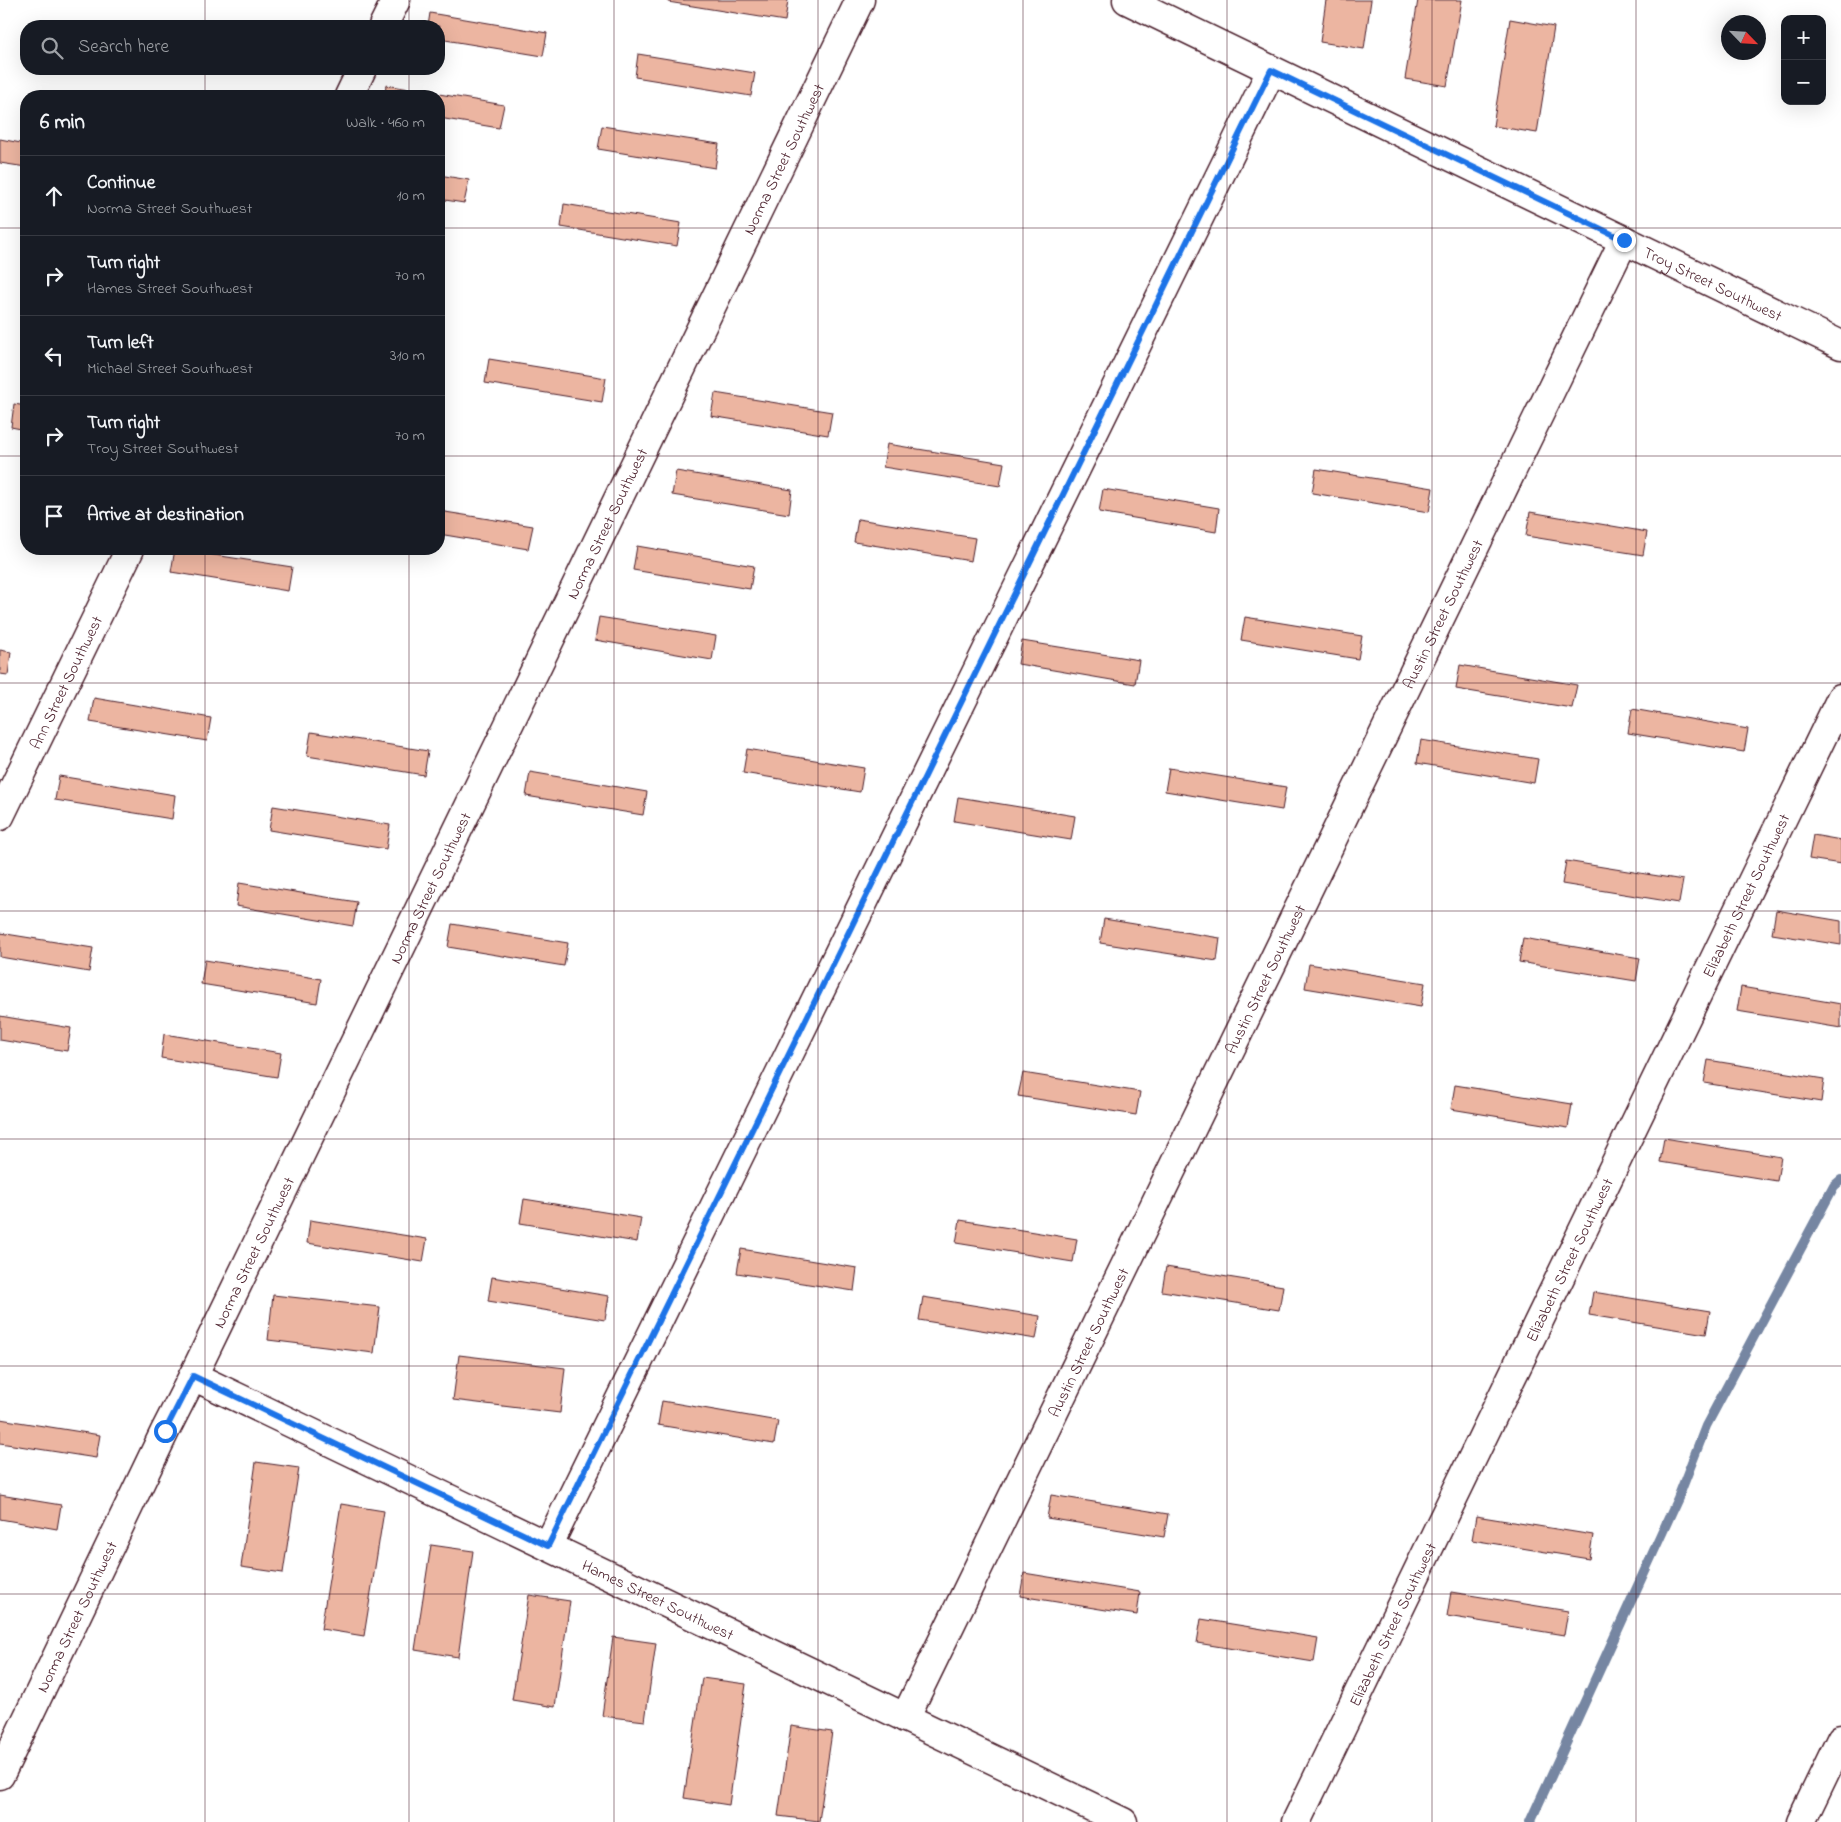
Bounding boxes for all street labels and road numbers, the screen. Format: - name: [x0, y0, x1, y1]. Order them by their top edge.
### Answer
- street label: Norma Street Southwest: [738, 79, 832, 239]
- street label: Troy Street Southwest: [1639, 241, 1786, 329]
- street label: Norma Street Southwest: [561, 444, 655, 604]
- street label: Austin Street Southwest: [1397, 535, 1491, 693]
- street label: Ann Street Southwest: [24, 611, 110, 754]
- street label: Norma Street Southwest: [385, 808, 479, 968]
- street label: Elizabeth Street Southwest: [1697, 809, 1797, 982]
- street label: Austin Street Southwest: [1220, 900, 1313, 1059]
- street label: Norma Street Southwest: [208, 1173, 302, 1333]
- street label: Elizabeth Street Southwest: [1521, 1174, 1621, 1347]
- street label: Austin Street Southwest: [1043, 1264, 1137, 1422]
- street label: Norma Street Southwest: [31, 1537, 125, 1697]
- street label: Elizabeth Street Southwest: [1344, 1538, 1444, 1711]
- street label: Hames Street Southwest: [577, 1554, 738, 1648]

